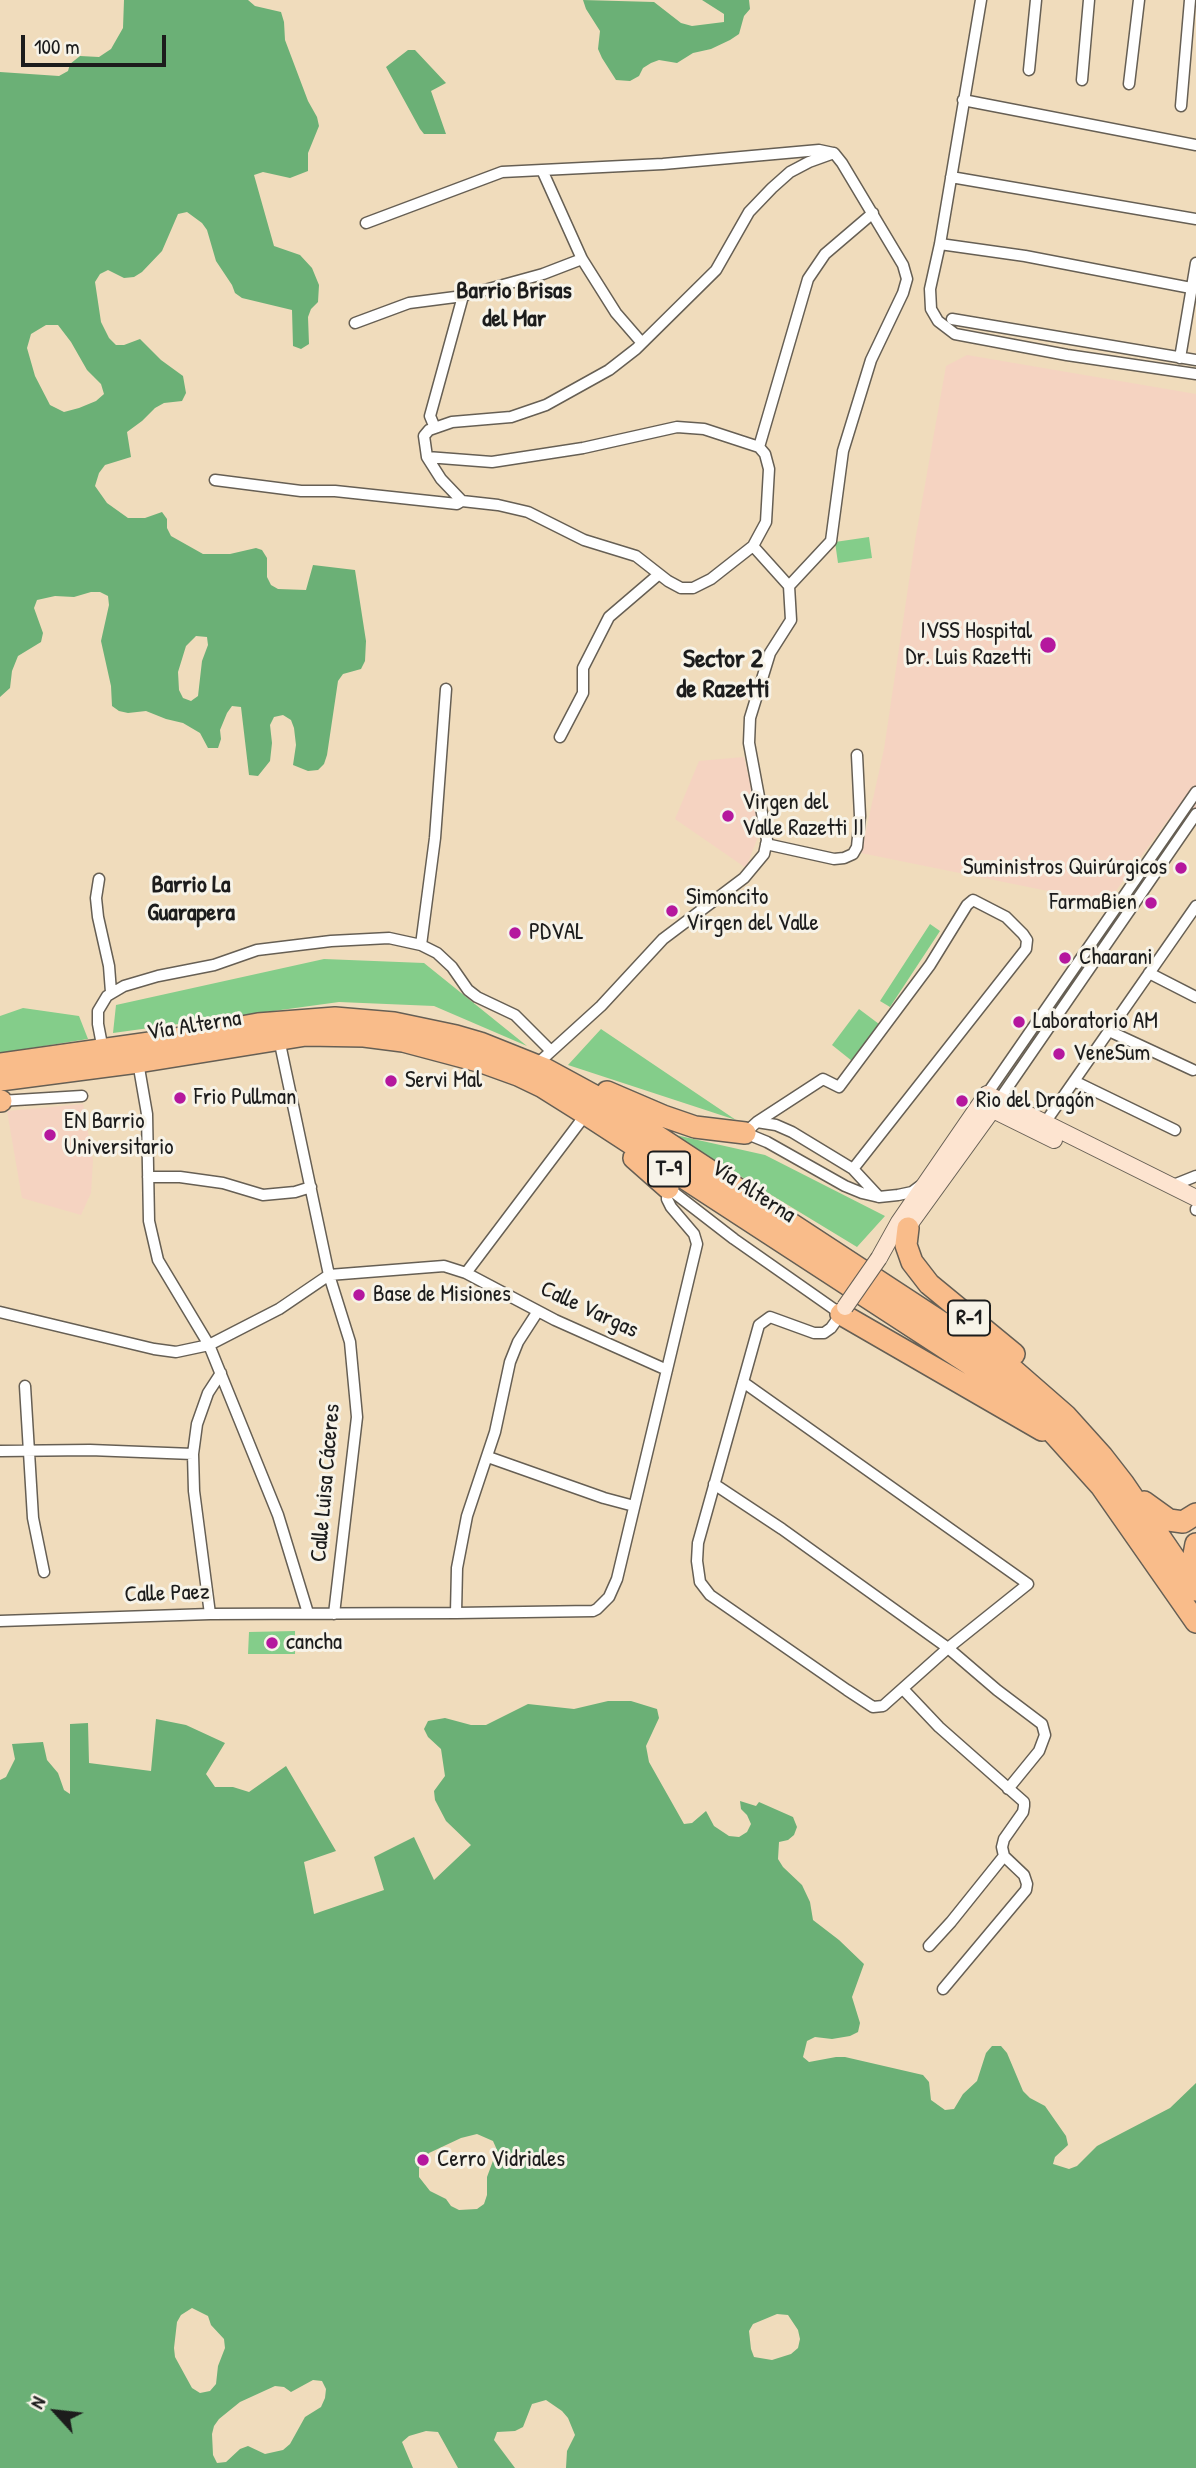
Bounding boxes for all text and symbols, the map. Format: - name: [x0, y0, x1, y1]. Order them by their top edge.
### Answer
- scale bar: [24, 21, 170, 65]
- text: 100 m: [34, 32, 80, 61]
- district label: Barrio Brisas del Mar: [456, 278, 572, 334]
- place label: IVSS Hospital Dr. Luis Razetti: [906, 618, 1032, 672]
- marker: IVSS Hospital Dr. Luis Razetti: [1038, 635, 1058, 655]
- district label: Sector 2 de Razetti: [676, 644, 770, 706]
- place label: Virgen del Valle Razetti II: [742, 789, 864, 843]
- marker: Virgen del Valle Razetti II: [720, 808, 736, 824]
- place label: Suministros Quirúrgicos: [963, 854, 1167, 882]
- marker: Suministros Quirúrgicos: [1173, 860, 1189, 876]
- district label: Barrio La Guarapera: [147, 872, 235, 928]
- place label: Simoncito Virgen del Valle: [686, 884, 819, 938]
- place label: FarmaBien: [1049, 889, 1137, 917]
- marker: FarmaBien: [1143, 895, 1159, 911]
- marker: Simoncito Virgen del Valle: [664, 903, 680, 919]
- place label: PDVAL: [529, 919, 584, 947]
- marker: PDVAL: [507, 925, 523, 941]
- place label: Chaarani: [1079, 944, 1153, 972]
- marker: Chaarani: [1057, 950, 1073, 966]
- street label: Vía Alterna: [145, 1005, 243, 1047]
- place label: Laboratorio AM: [1033, 1008, 1158, 1036]
- marker: Laboratorio AM: [1011, 1014, 1027, 1030]
- place label: VeneSum: [1073, 1040, 1150, 1068]
- marker: VeneSum: [1051, 1046, 1067, 1062]
- place label: Servi Mal: [405, 1067, 482, 1095]
- marker: Servi Mal: [383, 1073, 399, 1089]
- place label: Frio Pullman: [194, 1084, 296, 1112]
- place label: Rio del Dragón: [976, 1087, 1094, 1115]
- marker: Frio Pullman: [172, 1090, 188, 1106]
- marker: Rio del Dragón: [954, 1093, 970, 1109]
- place label: EN Barrio Universitario: [64, 1108, 174, 1162]
- marker: EN Barrio Universitario: [42, 1127, 58, 1143]
- road number: T-9: [648, 1152, 690, 1186]
- street label: Vía Alterna: [706, 1155, 800, 1229]
- street label: Calle Vargas: [536, 1275, 642, 1345]
- place label: Base de Misiones: [373, 1281, 511, 1309]
- marker: Base de Misiones: [351, 1287, 367, 1303]
- road number: R-1: [948, 1300, 990, 1336]
- street label: Calle Luisa Cáceres: [305, 1403, 347, 1563]
- street label: Calle Paez: [124, 1579, 210, 1609]
- place label: cancha: [286, 1629, 342, 1657]
- marker: cancha: [264, 1635, 280, 1651]
- place label: Cerro Vidriales: [437, 2146, 565, 2174]
- marker: Cerro Vidriales: [415, 2152, 431, 2168]
- north arrow: [21, 2377, 91, 2447]
- text: N: [23, 2392, 51, 2413]

